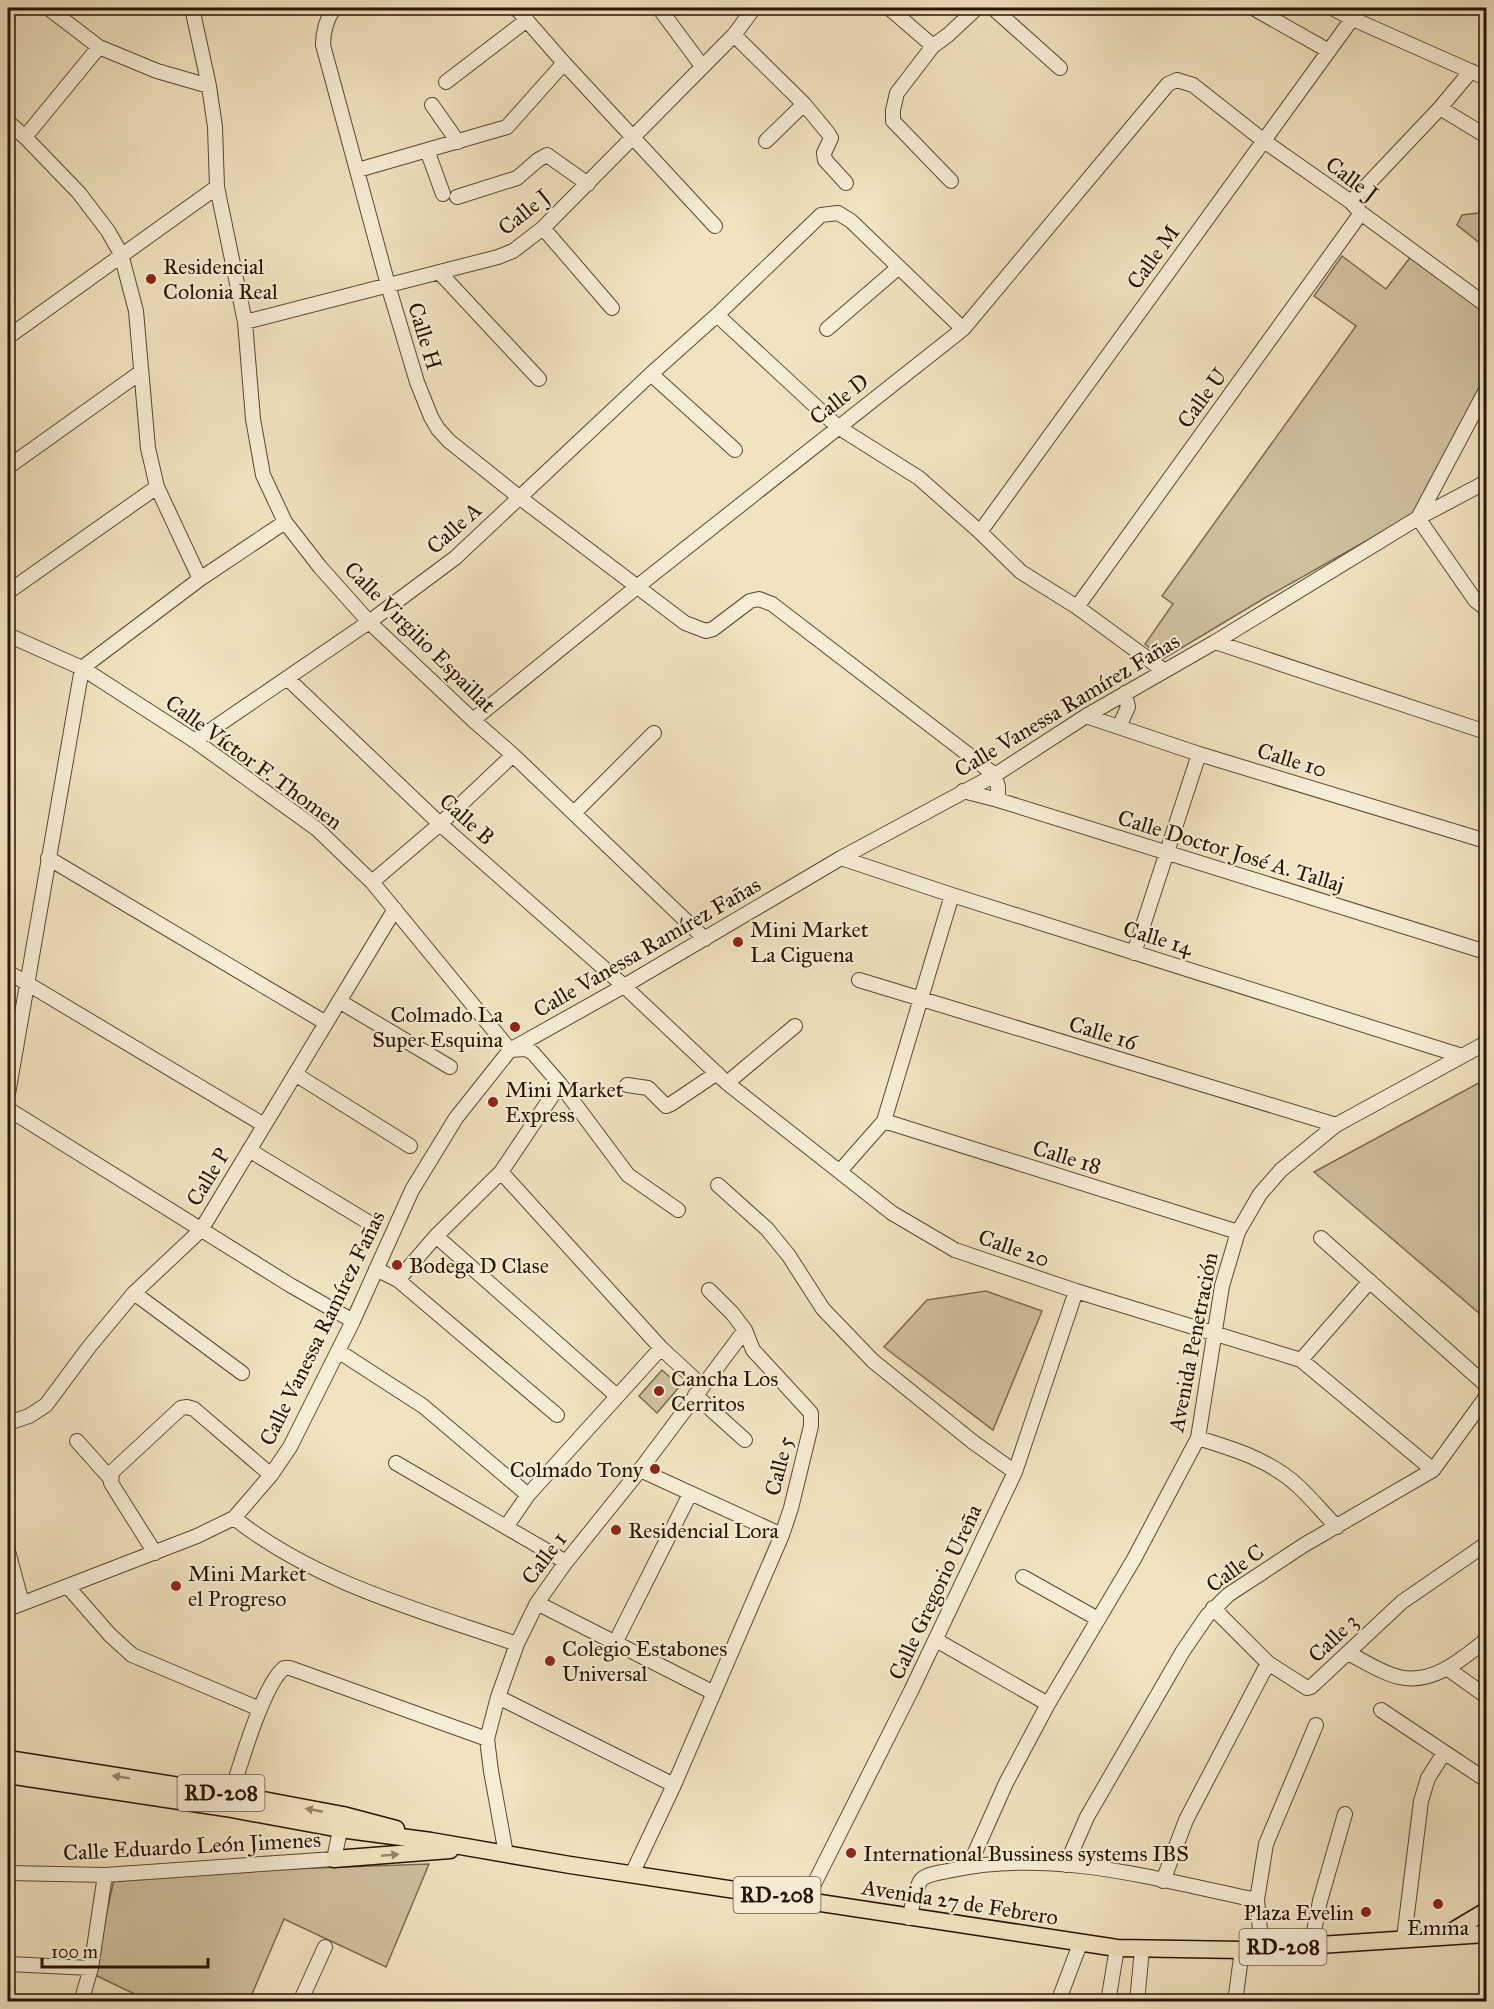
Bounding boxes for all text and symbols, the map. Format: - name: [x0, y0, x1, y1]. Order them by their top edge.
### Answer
- street label: Calle J: [1320, 150, 1384, 208]
- street label: Calle J: [493, 183, 555, 241]
- street label: Calle M: [1121, 220, 1185, 294]
- place label: Residencial Colonia Real: [163, 253, 278, 305]
- marker: Residencial Colonia Real: [144, 272, 158, 286]
- street label: Calle H: [402, 299, 448, 373]
- street label: Calle U: [1171, 362, 1233, 433]
- street label: Calle D: [804, 368, 874, 430]
- street label: Calle A: [421, 496, 487, 560]
- street label: Calle Virgilio Espaillat: [339, 556, 501, 718]
- street label: Calle Vanessa Ramírez Fañas: [950, 627, 1184, 783]
- street label: Calle Víctor F. Thomen: [160, 689, 348, 835]
- street label: Calle 10: [1254, 737, 1330, 783]
- street label: Calle B: [434, 787, 500, 851]
- street label: Calle Doctor José A. Tallaj: [1115, 804, 1347, 898]
- street label: Calle Vanessa Ramírez Fañas: [529, 871, 765, 1023]
- street label: Calle 14: [1120, 915, 1197, 962]
- place label: Mini Market La Ciguena: [750, 916, 869, 968]
- marker: Mini Market La Ciguena: [731, 935, 745, 949]
- place label: Colmado La Super Esquina: [372, 1001, 504, 1053]
- street label: Calle 16: [1066, 1010, 1141, 1056]
- marker: Colmado La Super Esquina: [508, 1020, 522, 1034]
- place label: Mini Market Express: [505, 1076, 624, 1128]
- marker: Mini Market Express: [486, 1095, 500, 1109]
- street label: Calle 18: [1029, 1134, 1105, 1180]
- street label: Calle P: [180, 1143, 236, 1211]
- street label: Calle Vanessa Ramírez Fañas: [253, 1206, 391, 1450]
- street label: Calle 20: [975, 1223, 1053, 1273]
- street label: Avenida Penetración: [1162, 1250, 1224, 1435]
- place label: Bodega D Clase: [409, 1252, 549, 1279]
- marker: Bodega D Clase: [390, 1258, 404, 1272]
- place label: Cancha Los Cerritos: [671, 1365, 778, 1417]
- marker: Cancha Los Cerritos: [652, 1384, 666, 1398]
- street label: Calle 5: [759, 1434, 799, 1498]
- place label: Colmado Tony: [510, 1456, 644, 1483]
- marker: Colmado Tony: [648, 1462, 662, 1476]
- street label: Calle Gregorio Ureña: [883, 1499, 988, 1684]
- place label: Residencial Lora: [628, 1517, 780, 1544]
- marker: Residencial Lora: [609, 1523, 623, 1537]
- street label: Calle 1: [516, 1526, 572, 1590]
- street label: Calle C: [1201, 1538, 1269, 1598]
- place label: Mini Market el Progreso: [188, 1560, 307, 1612]
- marker: Mini Market el Progreso: [169, 1579, 183, 1593]
- street label: Calle 3: [1302, 1608, 1364, 1668]
- place label: Colegio Estabones Universal: [562, 1635, 727, 1687]
- marker: Colegio Estabones Universal: [543, 1654, 557, 1668]
- one-way arrow: [112, 1772, 131, 1781]
- road number: RD-208: [178, 1775, 264, 1811]
- one-way arrow: [304, 1805, 323, 1814]
- street label: Calle Eduardo León Jimenes: [62, 1826, 322, 1866]
- place label: International Bussiness systems IBS: [863, 1840, 1189, 1867]
- marker: International Bussiness systems IBS: [844, 1846, 858, 1860]
- one-way arrow: [381, 1850, 400, 1860]
- street label: Avenida 27 de Febrero: [859, 1873, 1060, 1931]
- road number: RD-208: [734, 1877, 820, 1913]
- marker: Emma: [1431, 1897, 1445, 1911]
- place label: Plaza Evelin: [1243, 1899, 1354, 1926]
- marker: Plaza Evelin: [1359, 1905, 1373, 1919]
- place label: Emma: [1407, 1914, 1470, 1941]
- road number: RD-208: [1240, 1929, 1326, 1965]
- scale bar: [42, 1931, 208, 1969]
- text: 100 m: [51, 1941, 98, 1963]

